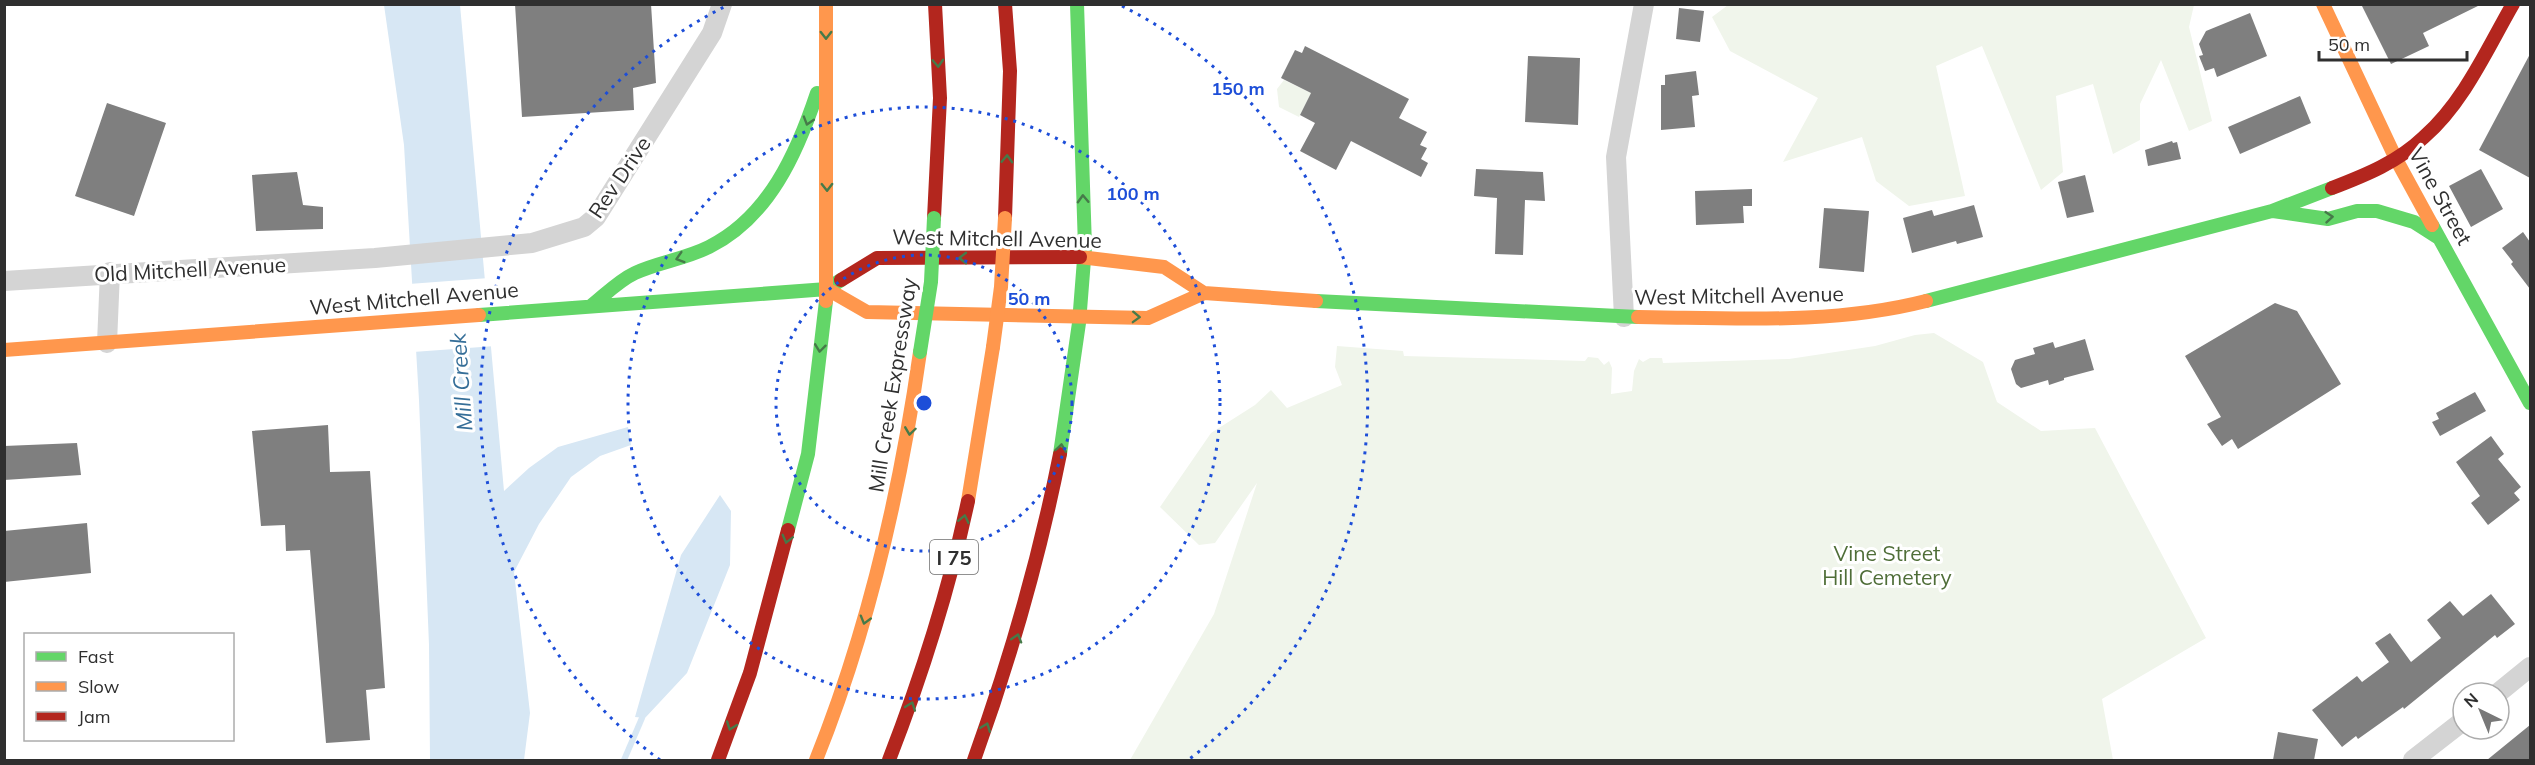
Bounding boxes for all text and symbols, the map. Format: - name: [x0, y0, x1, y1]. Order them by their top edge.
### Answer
- scale bar: [2319, 24, 2468, 62]
- one-way arrow: [820, 30, 832, 39]
- text: 50 m: [2328, 33, 2370, 56]
- one-way arrow: [932, 58, 945, 67]
- text: 150 m: [1211, 77, 1265, 100]
- one-way arrow: [803, 115, 815, 126]
- street label: Rev Drive: [582, 131, 656, 223]
- street label: Vine Street: [2404, 143, 2478, 249]
- one-way arrow: [1001, 155, 1013, 164]
- one-way arrow: [820, 182, 833, 191]
- text: 100 m: [1106, 182, 1160, 205]
- one-way arrow: [1077, 194, 1090, 203]
- one-way arrow: [2325, 211, 2334, 224]
- street label: West Mitchell Avenue: [892, 223, 1102, 253]
- street label: Old Mitchell Avenue: [93, 251, 287, 287]
- one-way arrow: [675, 251, 686, 263]
- one-way arrow: [958, 252, 967, 264]
- street label: West Mitchell Avenue: [308, 276, 520, 320]
- street label: Mill Creek Expressway: [862, 276, 922, 494]
- street label: West Mitchell Avenue: [1634, 280, 1844, 310]
- text: 50 m: [1008, 287, 1050, 310]
- one-way arrow: [1132, 311, 1141, 324]
- water label: Mill Creek: [444, 331, 478, 432]
- one-way arrow: [815, 343, 827, 352]
- centre of rings: [914, 393, 934, 413]
- one-way arrow: [904, 426, 916, 435]
- one-way arrow: [1054, 444, 1066, 453]
- one-way arrow: [957, 514, 970, 524]
- one-way arrow: [781, 534, 794, 544]
- road number: I 75: [930, 540, 978, 574]
- park label: Vine Street Hill Cemetery: [1822, 540, 1952, 590]
- one-way arrow: [860, 614, 872, 625]
- legend: [24, 633, 234, 741]
- one-way arrow: [1010, 633, 1022, 644]
- text: Fast: [78, 645, 114, 668]
- text: Slow: [78, 675, 120, 698]
- north arrow: [2451, 681, 2511, 741]
- text: N: [2460, 689, 2482, 711]
- one-way arrow: [903, 701, 916, 712]
- text: Jam: [78, 705, 111, 728]
- one-way arrow: [726, 720, 738, 731]
- one-way arrow: [979, 722, 992, 733]

